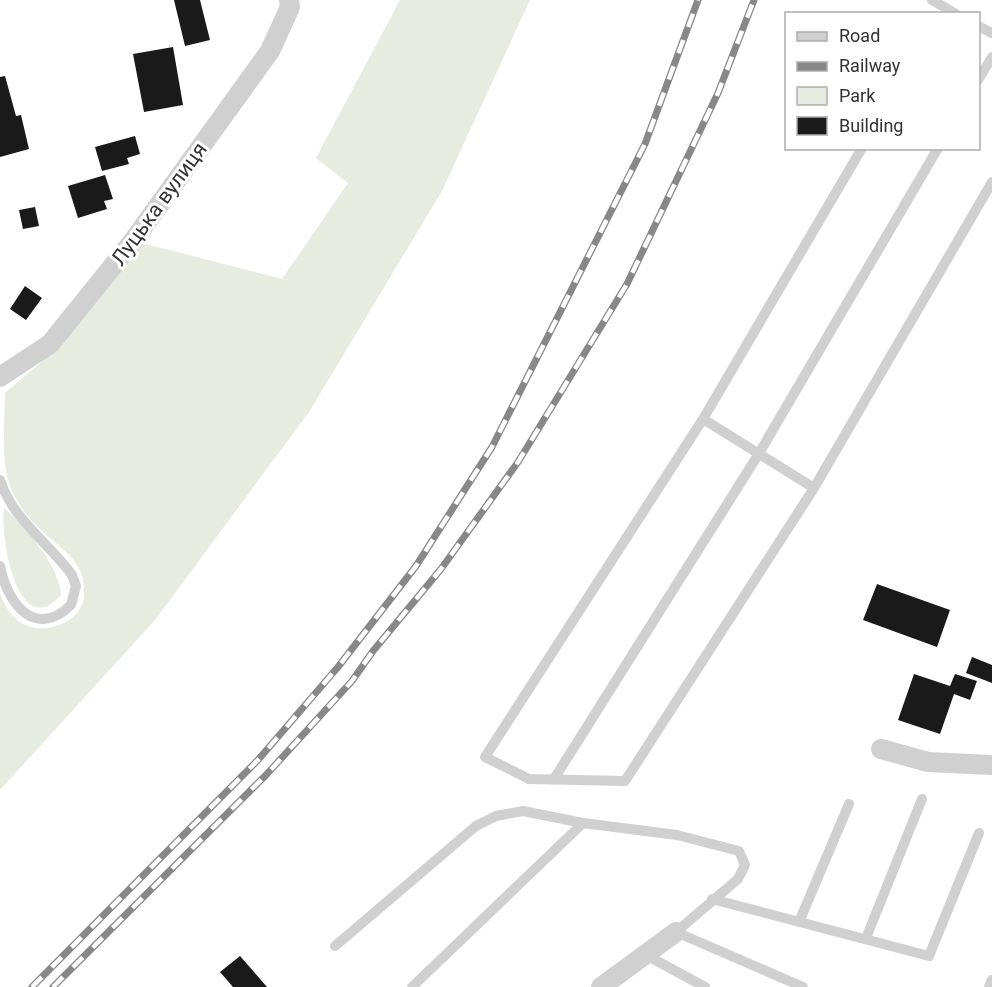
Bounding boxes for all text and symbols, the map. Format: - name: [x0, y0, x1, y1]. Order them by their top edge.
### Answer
- legend: [785, 12, 980, 150]
- text: Road: [839, 25, 880, 46]
- text: Railway: [839, 55, 901, 76]
- text: Park: [839, 85, 876, 106]
- text: Building: [839, 115, 903, 136]
- street label: Луцька вулиця: [106, 138, 212, 270]

